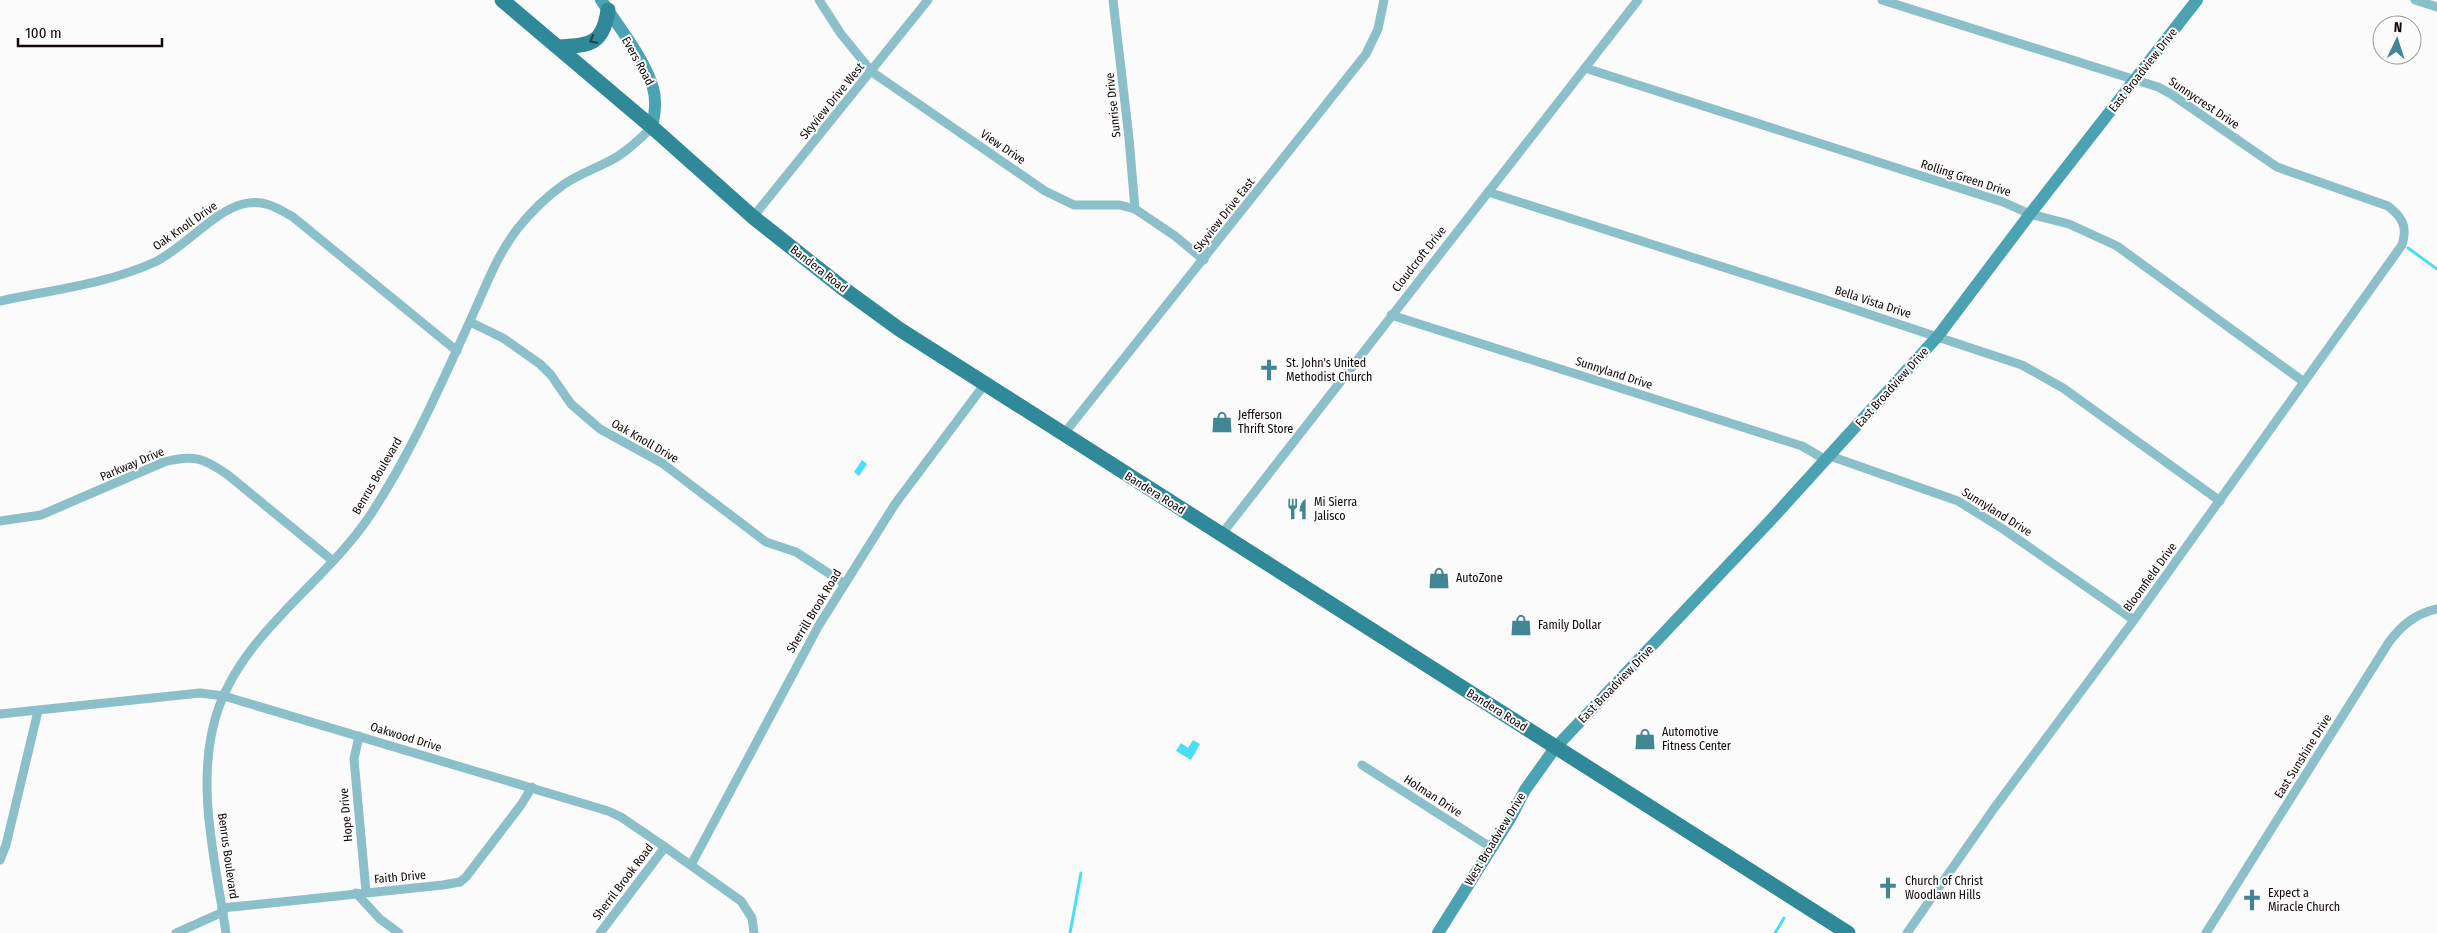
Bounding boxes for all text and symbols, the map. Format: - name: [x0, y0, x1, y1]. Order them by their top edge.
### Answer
- scale bar: [18, 15, 161, 47]
- north arrow: [2372, 15, 2422, 65]
- text: N: [2393, 19, 2403, 36]
- text: 100 m: [25, 24, 62, 42]
- street label: East Broadview Drive: [2106, 25, 2180, 115]
- one-way arrow: [589, 34, 598, 44]
- street label: Evers Road: [619, 34, 657, 88]
- street label: Skyview Drive West: [797, 60, 867, 142]
- street label: Sunrise Drive: [1103, 72, 1123, 138]
- street label: Sunnycrest Drive: [2166, 74, 2242, 132]
- street label: View Drive: [978, 127, 1028, 167]
- street label: Rolling Green Drive: [1919, 157, 2013, 199]
- street label: Skyview Drive East: [1191, 175, 1257, 255]
- street label: Oak Knoll Drive: [150, 199, 220, 253]
- street label: Cloudcroft Drive: [1389, 223, 1449, 295]
- street label: Bandera Road: [788, 242, 850, 296]
- street label: Bella Vista Drive: [1833, 283, 1913, 321]
- street label: East Broadview Drive: [1853, 344, 1932, 430]
- street label: Sunnyland Drive: [1574, 354, 1654, 392]
- place label: St. John's United Methodist Church: [1286, 356, 1372, 384]
- church icon: St. John's United Methodist Church: [1256, 357, 1282, 383]
- place label: Jefferson Thrift Store: [1238, 408, 1293, 436]
- shop icon: Jefferson Thrift Store: [1209, 409, 1235, 435]
- street label: Oak Knoll Drive: [609, 416, 681, 466]
- street label: Benrus Boulevard: [349, 435, 405, 517]
- street label: Parkway Drive: [98, 444, 166, 484]
- street label: Bandera Road: [1122, 469, 1188, 517]
- street label: Sunnyland Drive: [1959, 485, 2035, 539]
- place label: Mi Sierra Jalisco: [1314, 495, 1357, 523]
- restaurant icon: Mi Sierra Jalisco: [1284, 496, 1310, 522]
- street label: Bloomfield Drive: [2120, 540, 2180, 614]
- shop icon: AutoZone: [1426, 565, 1452, 591]
- street label: Sherrill Brook Road: [784, 567, 844, 655]
- place label: AutoZone: [1456, 571, 1503, 585]
- shop icon: Family Dollar: [1508, 612, 1534, 638]
- place label: Family Dollar: [1538, 618, 1602, 632]
- street label: East Broadview Drive: [1575, 642, 1657, 726]
- street label: Bandera Road: [1464, 686, 1530, 734]
- street label: East Sunshine Drive: [2271, 711, 2335, 801]
- street label: Oakwood Drive: [369, 719, 444, 755]
- place label: Automotive Fitness Center: [1662, 725, 1732, 753]
- shop icon: Automotive Fitness Center: [1632, 726, 1658, 752]
- street label: Holman Drive: [1401, 772, 1465, 820]
- street label: Hope Drive: [337, 787, 355, 843]
- street label: West Broadview Drive: [1462, 790, 1528, 888]
- street label: Benrus Boulevard: [215, 812, 241, 900]
- street label: Sherril Brook Road: [590, 841, 656, 923]
- street label: Faith Drive: [374, 868, 427, 886]
- place label: Church of Christ Woodlawn Hills: [1905, 874, 1983, 902]
- church icon: Church of Christ Woodlawn Hills: [1875, 875, 1901, 901]
- place label: Expect a Miracle Church: [2268, 886, 2340, 914]
- church icon: Expect a Miracle Church: [2239, 887, 2265, 913]

